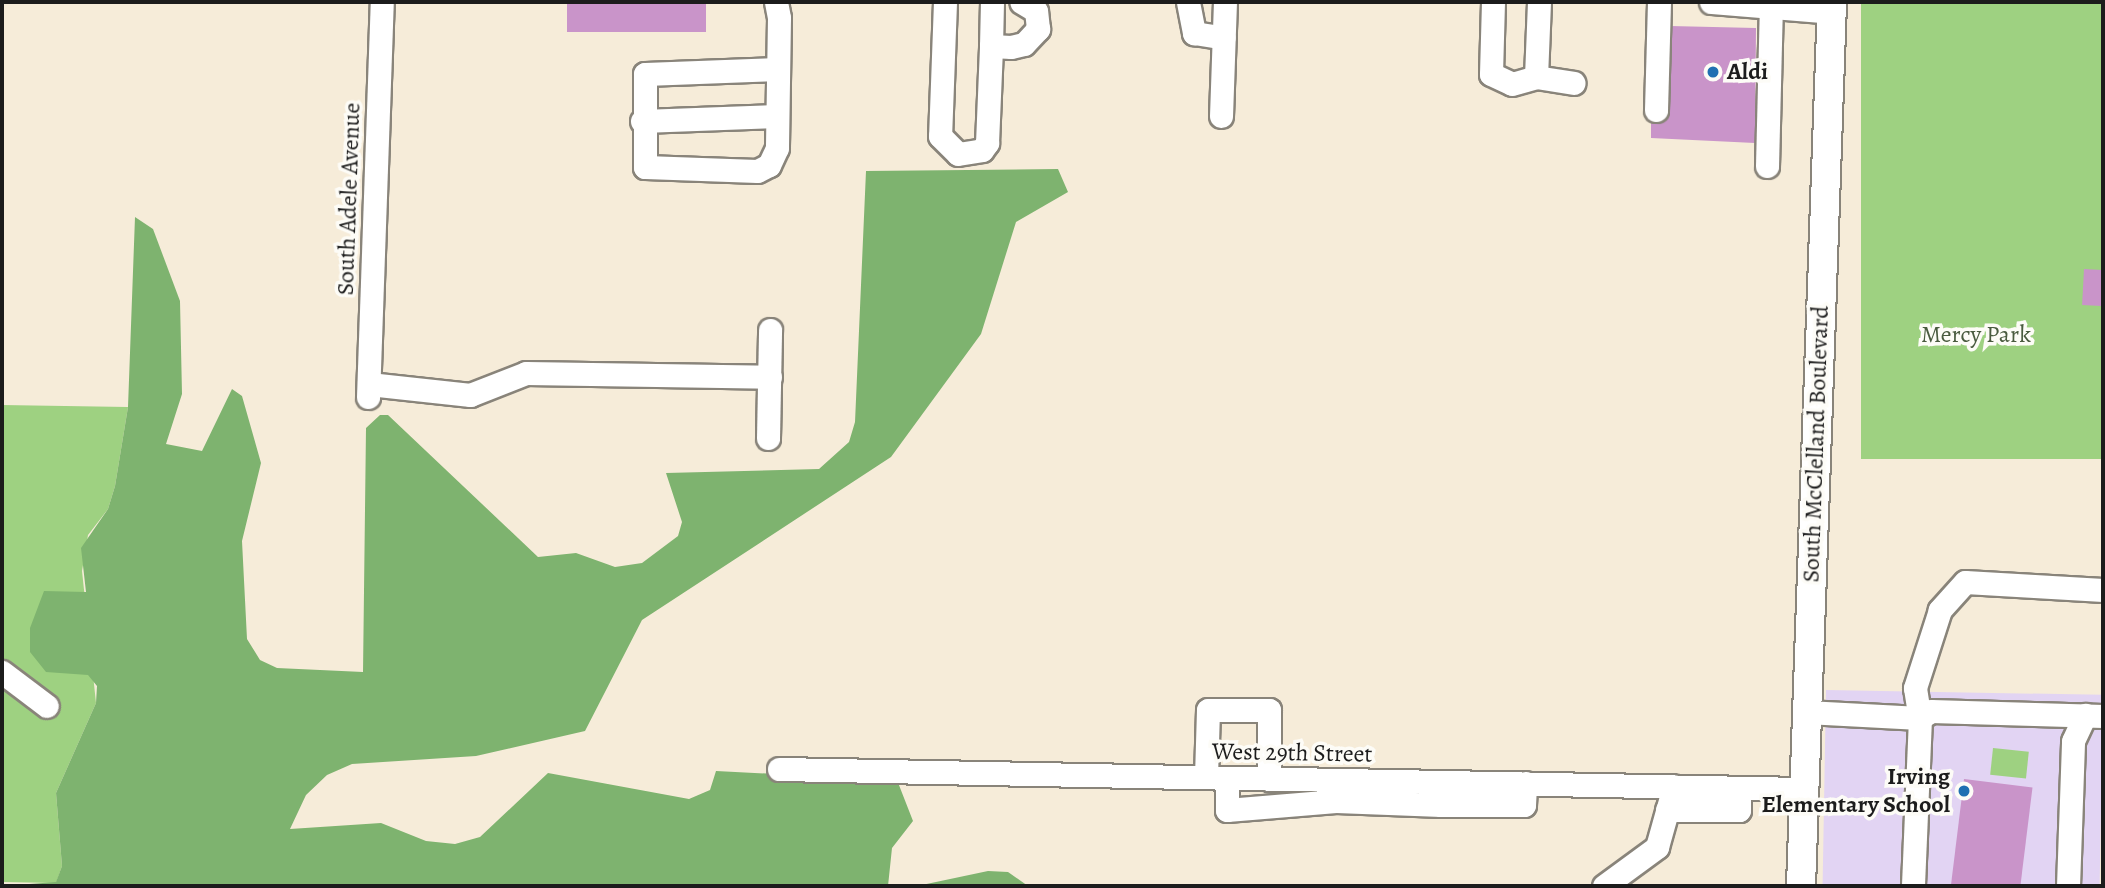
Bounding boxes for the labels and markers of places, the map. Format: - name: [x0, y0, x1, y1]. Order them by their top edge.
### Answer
- place label: Aldi: [1727, 58, 1768, 86]
- marker: Aldi: [1705, 64, 1721, 80]
- place label: Irving Elementary School: [1762, 763, 1950, 819]
- marker: Irving Elementary School: [1956, 783, 1972, 799]

